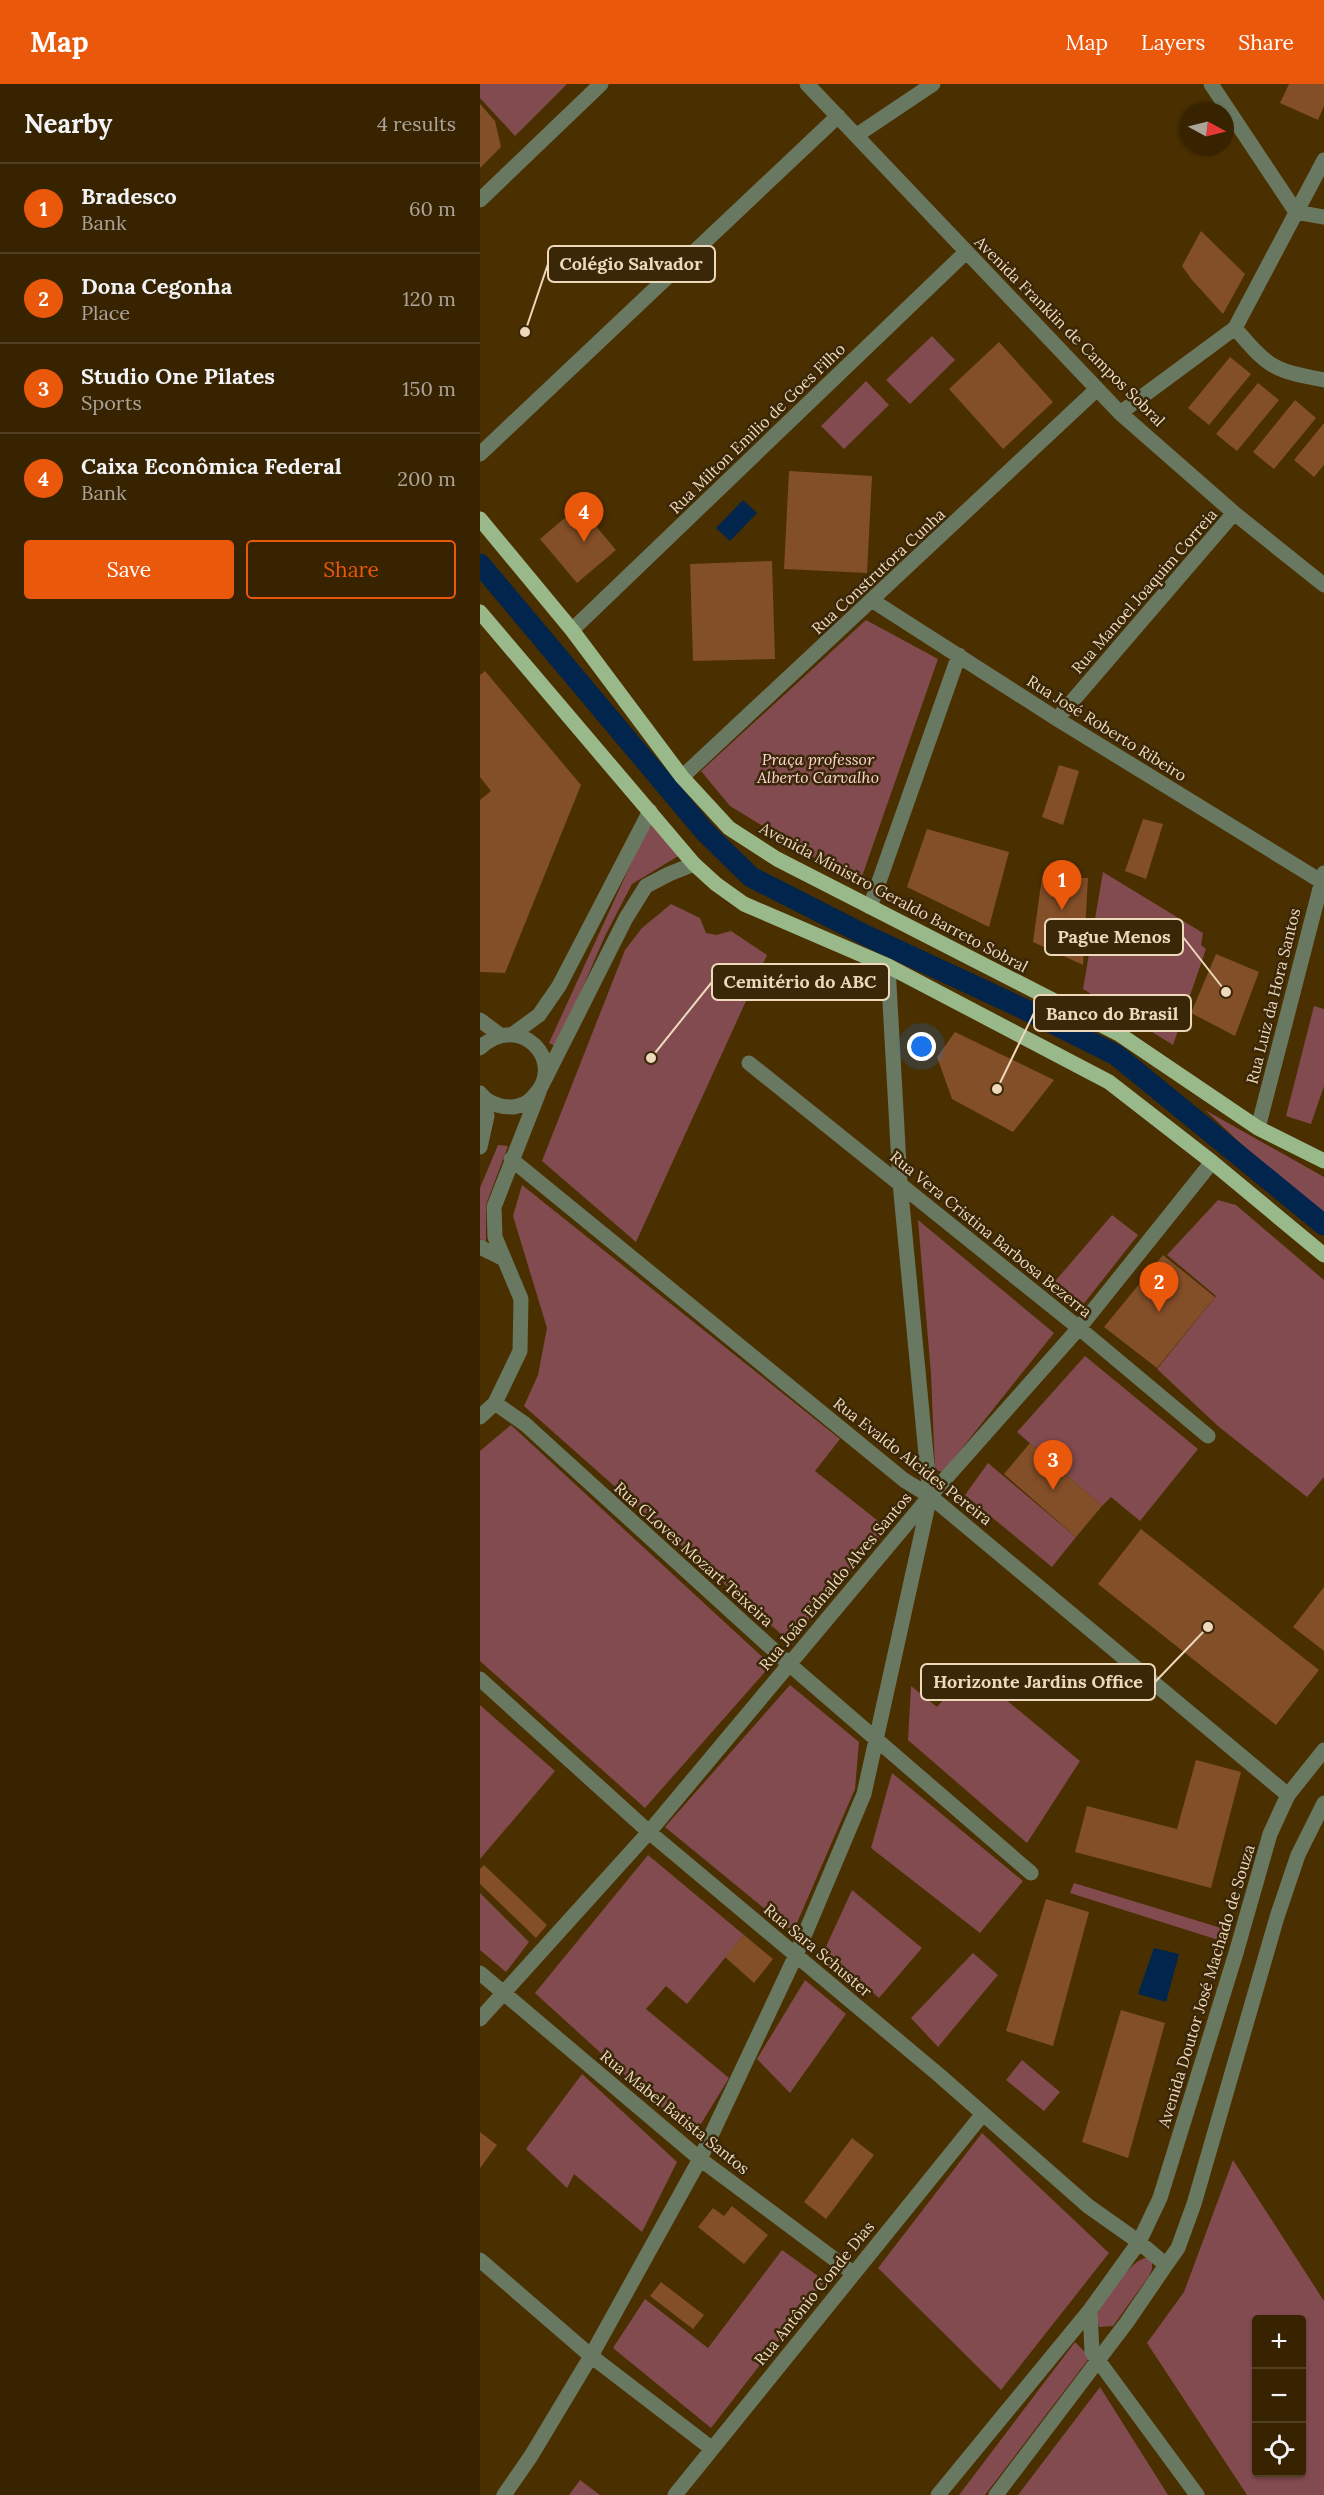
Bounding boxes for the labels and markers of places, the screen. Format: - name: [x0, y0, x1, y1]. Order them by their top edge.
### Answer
- callout: Colégio Salvador: [548, 246, 715, 282]
- pin: 4: [564, 492, 604, 542]
- pin: 1: [1042, 860, 1082, 910]
- callout: Pague Menos: [1045, 919, 1183, 955]
- callout: Cemitério do ABC: [712, 964, 889, 1000]
- callout: Banco do Brasil: [1034, 995, 1191, 1031]
- pin: 2: [1140, 1262, 1178, 1312]
- pin: 3: [1034, 1440, 1072, 1490]
- callout: Horizonte Jardins Office: [921, 1664, 1155, 1700]

